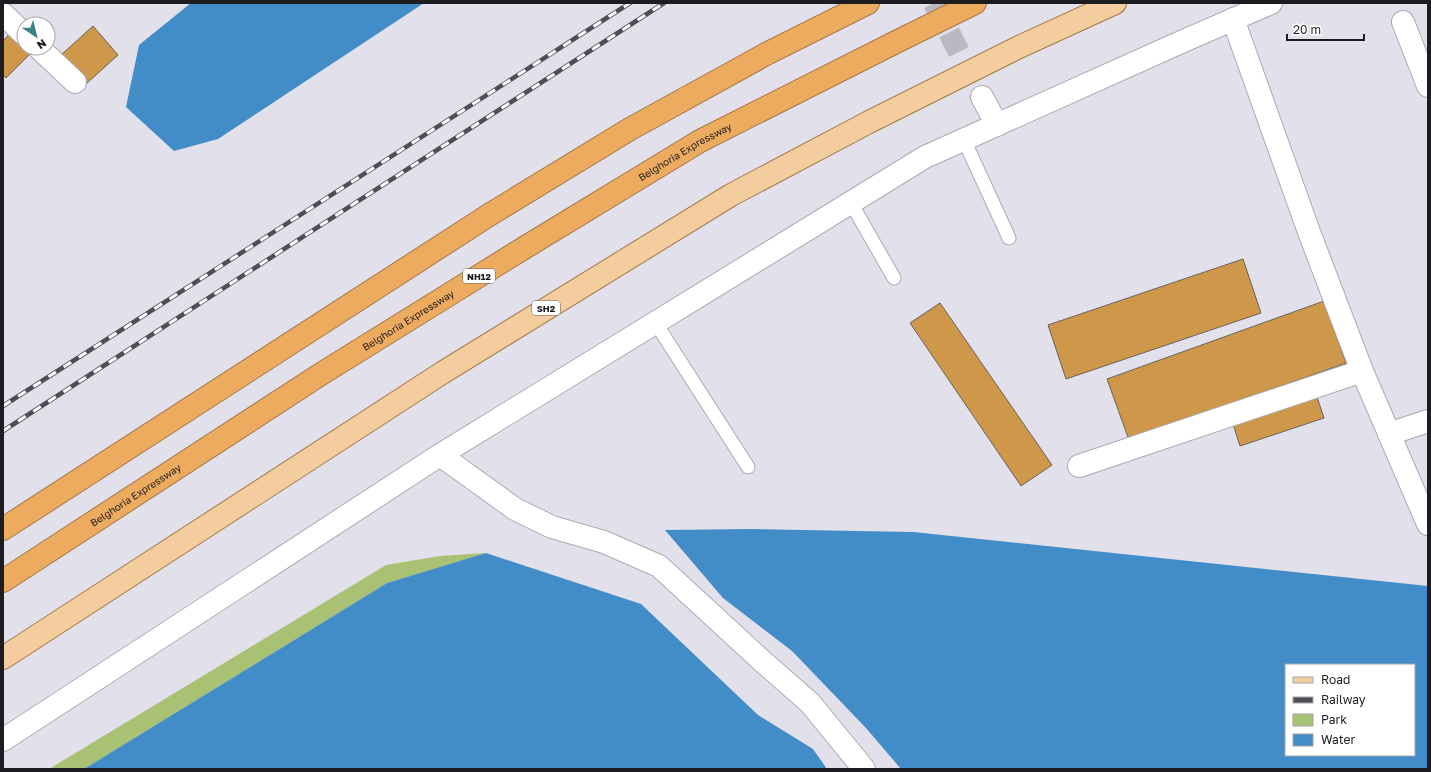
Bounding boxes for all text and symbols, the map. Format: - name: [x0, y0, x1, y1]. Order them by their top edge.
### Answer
- north arrow: [16, 16, 56, 56]
- scale bar: [1287, 16, 1364, 42]
- text: 20 m: [1293, 22, 1321, 37]
- text: N: [35, 37, 49, 52]
- street label: Belghoria Expressway: [636, 120, 734, 183]
- road number: NH12: [463, 269, 495, 283]
- street label: Belghoria Expressway: [360, 287, 457, 353]
- road number: SH2: [532, 301, 560, 315]
- street label: Belghoria Expressway: [88, 461, 183, 529]
- legend: [1285, 664, 1415, 756]
- text: Road: [1321, 672, 1350, 687]
- text: Railway: [1321, 692, 1366, 707]
- text: Park: [1321, 712, 1347, 727]
- text: Water: [1321, 732, 1355, 747]

